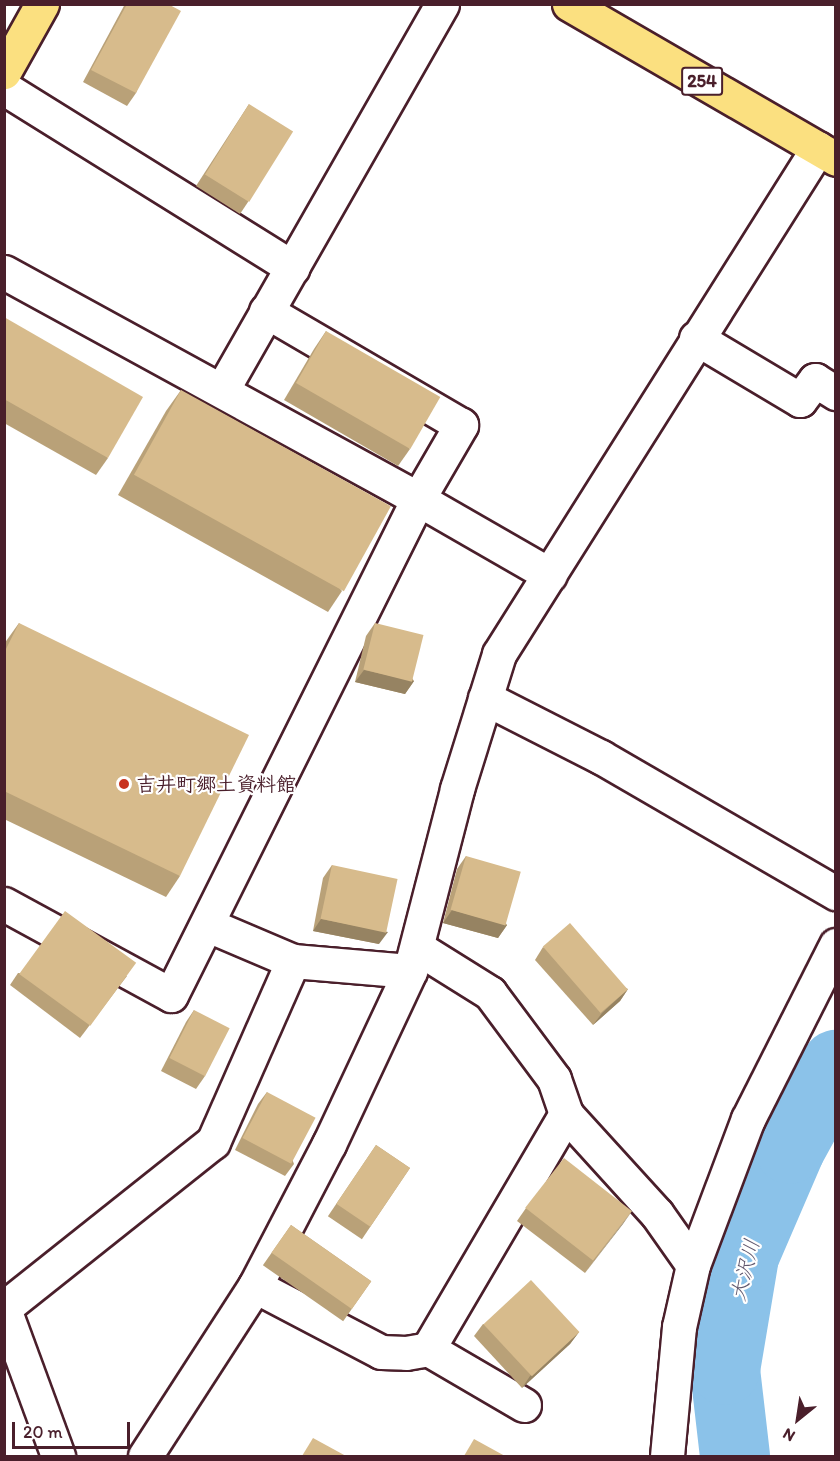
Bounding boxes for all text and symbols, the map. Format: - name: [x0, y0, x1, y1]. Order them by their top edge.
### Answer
- road number: 254: [681, 66, 723, 96]
- place label: 吉井町郷土資料館: [136, 772, 296, 796]
- marker: 吉井町郷土資料館: [117, 777, 131, 791]
- water label: 大沢川: [725, 1236, 765, 1304]
- north arrow: [768, 1389, 828, 1449]
- scale bar: [15, 1410, 134, 1448]
- text: 20 m: [23, 1421, 63, 1443]
- text: N: [779, 1424, 798, 1446]

